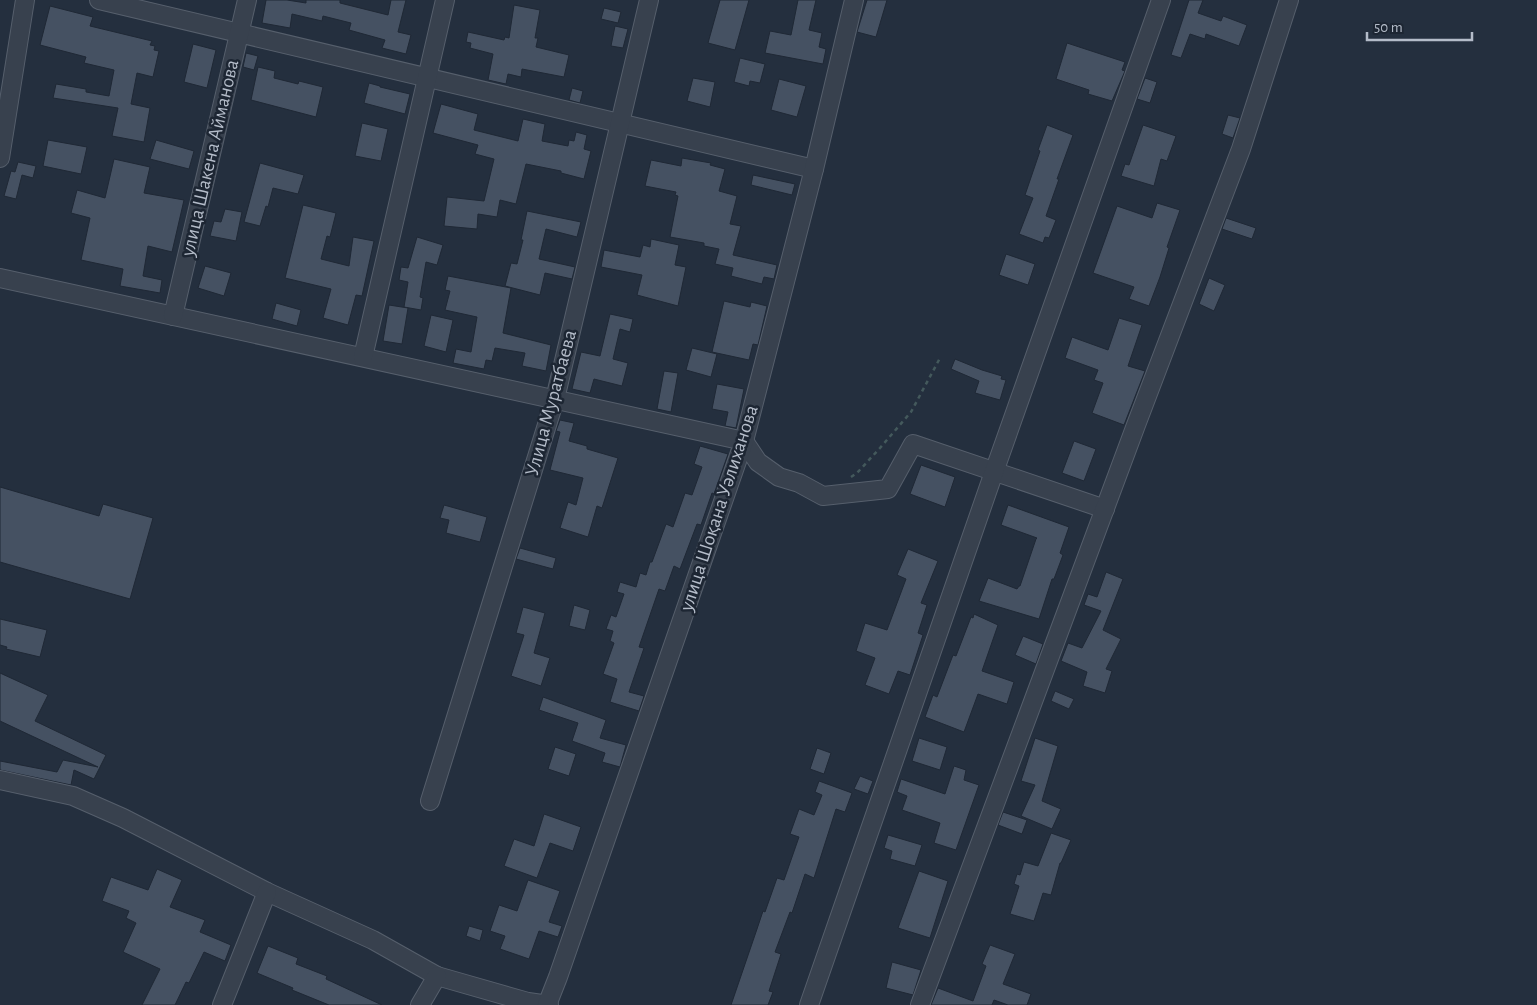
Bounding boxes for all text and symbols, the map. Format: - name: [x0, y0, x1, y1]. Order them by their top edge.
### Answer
- scale bar: [1367, 10, 1472, 42]
- text: 50 m: [1374, 20, 1403, 35]
- street label: улица Шакена Айманова: [177, 58, 242, 259]
- street label: Улица Муратбаева: [522, 328, 580, 478]
- street label: улица Шоқана Уәлиханова: [676, 403, 762, 614]

